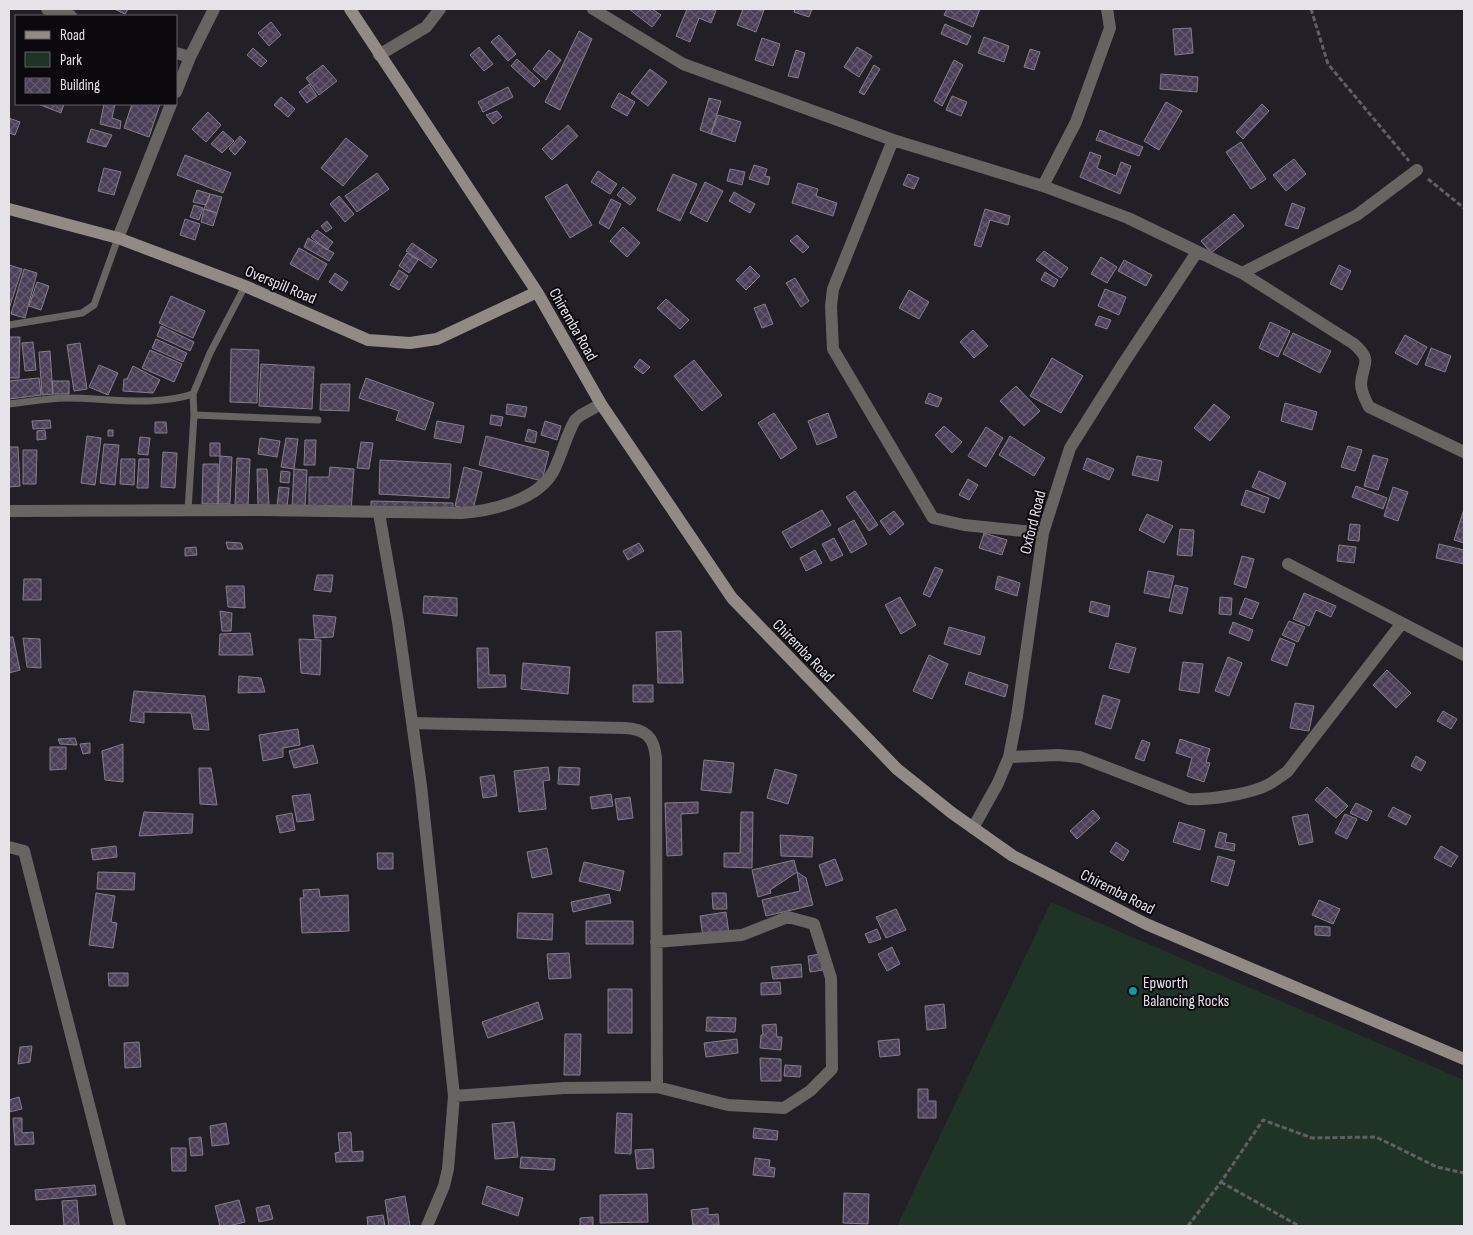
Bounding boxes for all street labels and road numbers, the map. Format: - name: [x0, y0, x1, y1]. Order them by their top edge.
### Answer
- street label: Overspill Road: [242, 262, 319, 309]
- street label: Chiremba Road: [544, 285, 601, 364]
- street label: Oxford Road: [1016, 489, 1051, 556]
- street label: Chiremba Road: [768, 615, 838, 687]
- street label: Chiremba Road: [1077, 866, 1158, 919]

